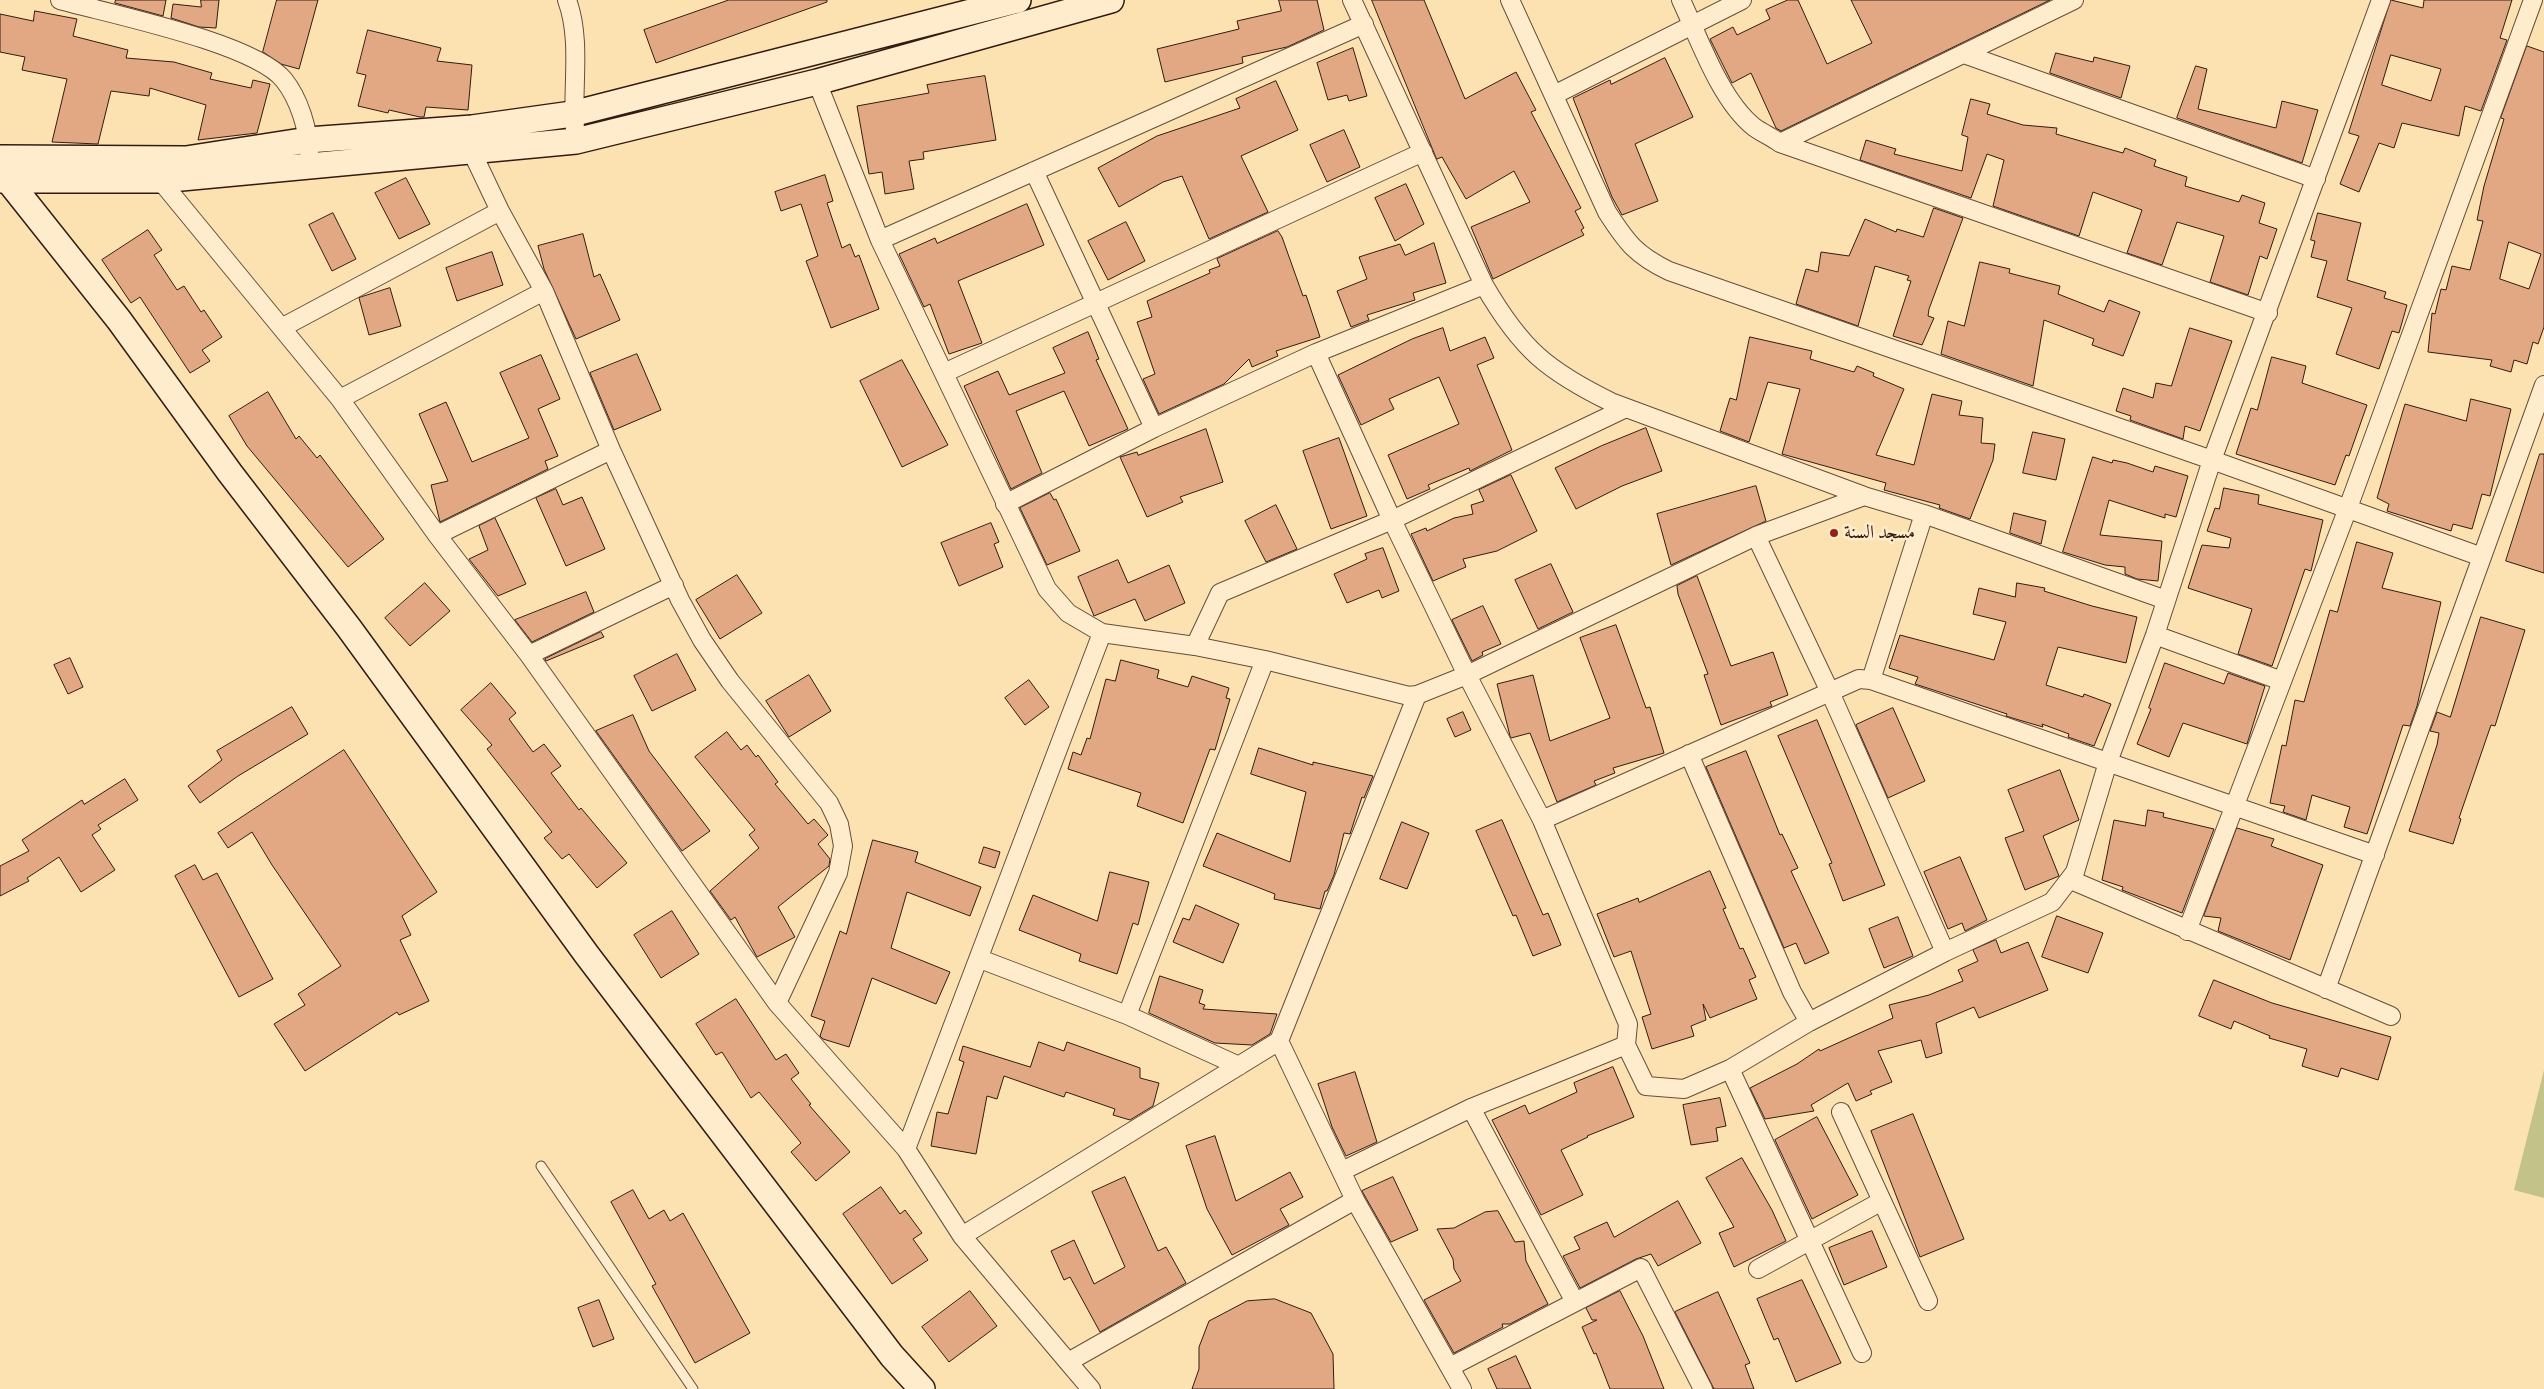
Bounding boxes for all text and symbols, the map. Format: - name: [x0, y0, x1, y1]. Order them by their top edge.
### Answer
- place label: مسجد السنة: [1844, 522, 1915, 544]
- marker: مسجد السنة: [1828, 527, 1840, 539]

